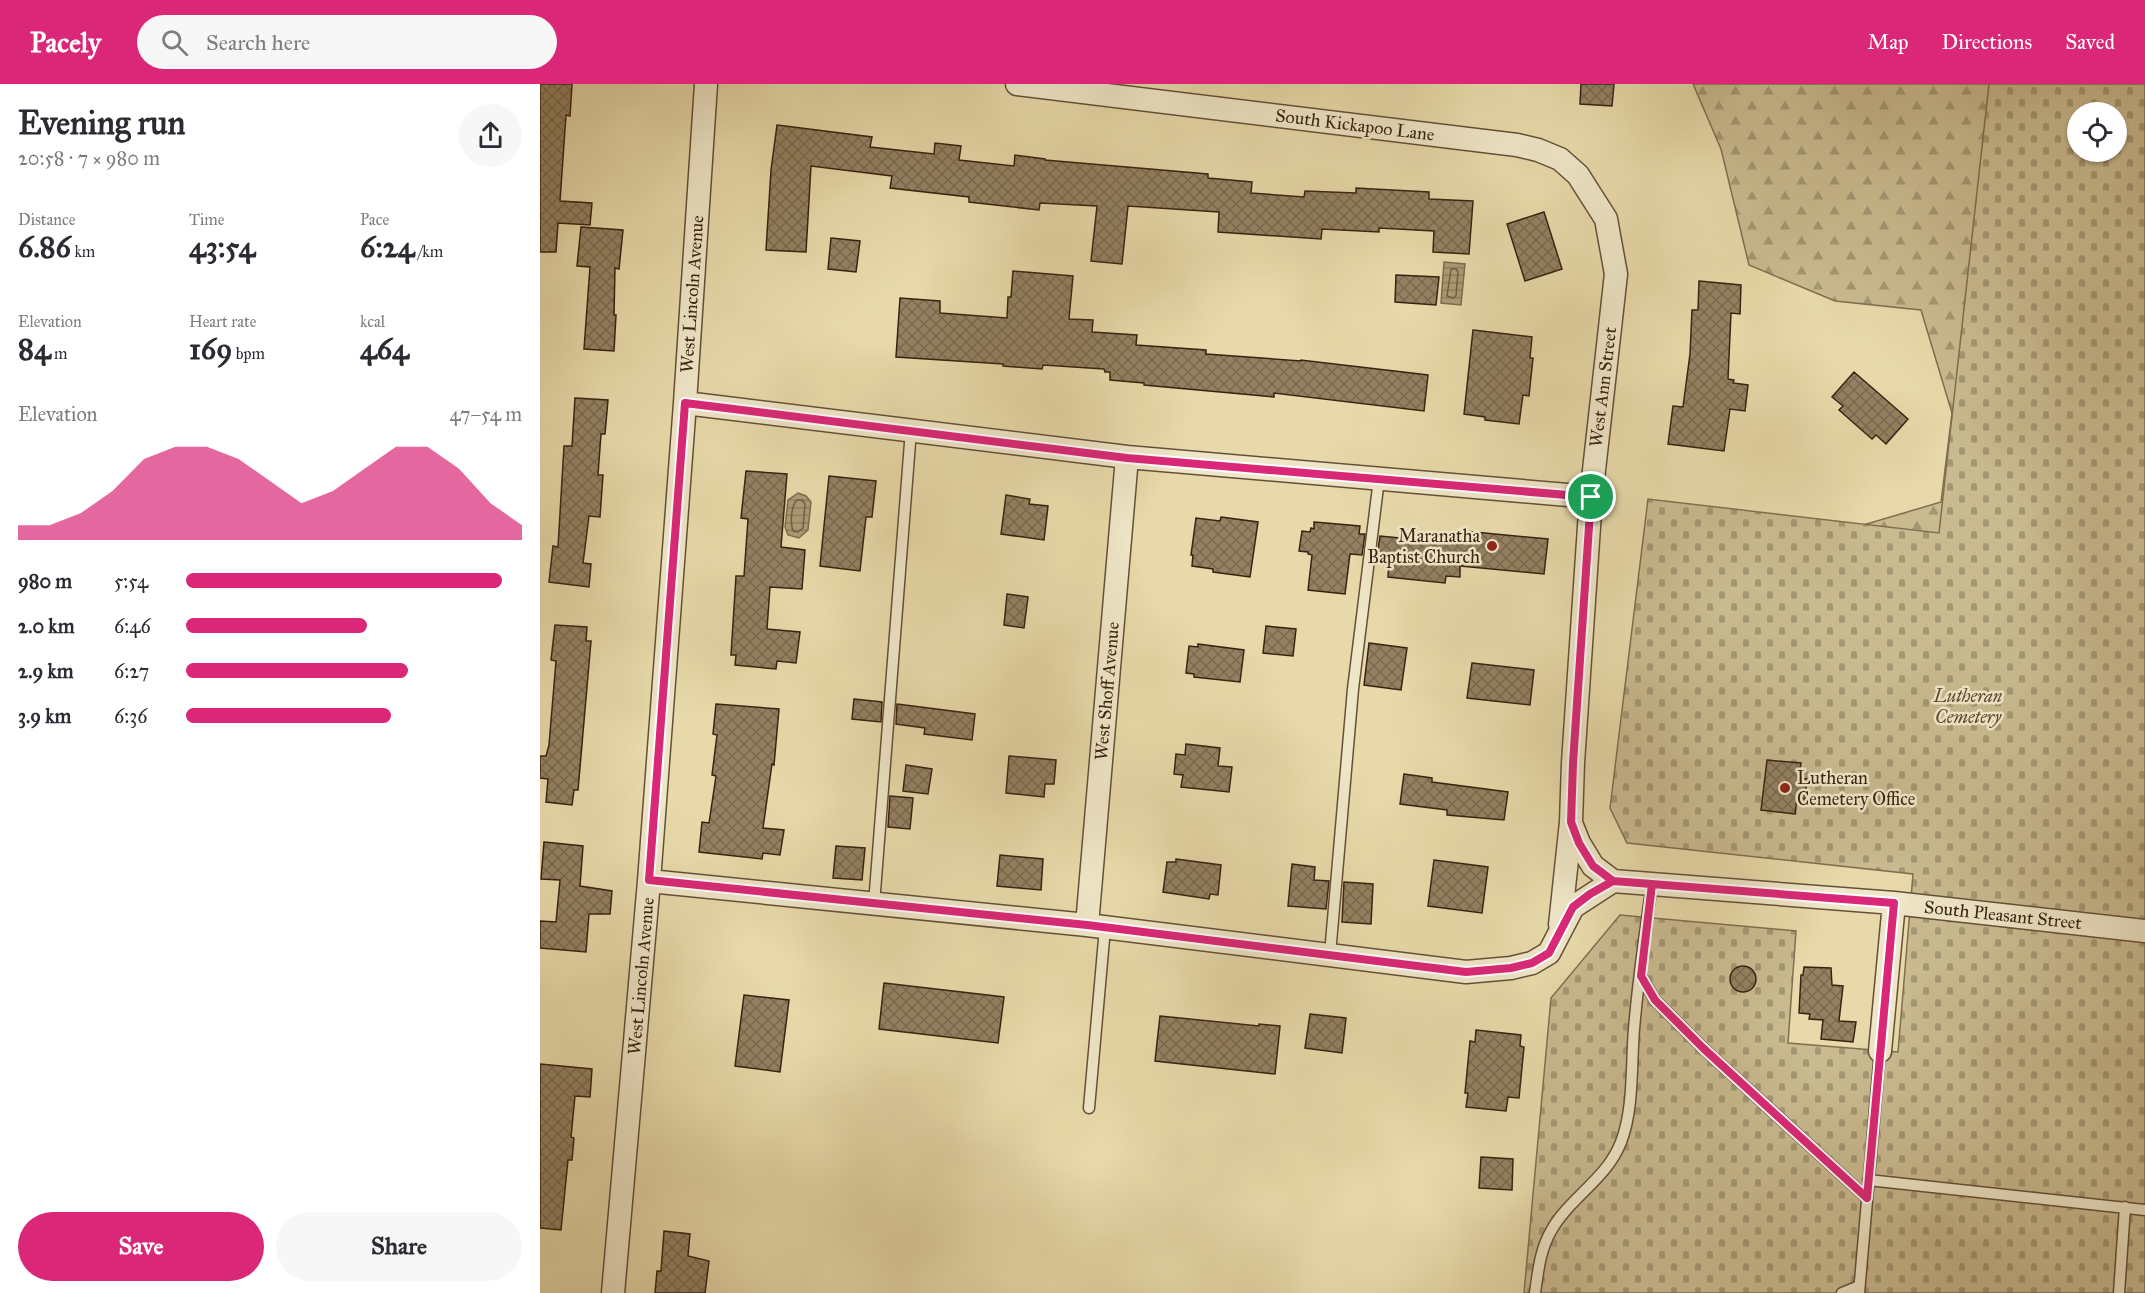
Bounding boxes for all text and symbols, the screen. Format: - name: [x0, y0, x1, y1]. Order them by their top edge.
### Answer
- search box: [137, 15, 557, 69]
- text: Pacely: [30, 25, 101, 60]
- icon: search: [158, 26, 191, 59]
- text: Search here: [206, 29, 310, 56]
- text: Map: [1868, 29, 1909, 55]
- text: Directions: [1942, 29, 2032, 55]
- text: Saved: [2065, 29, 2115, 55]
- map controls: [2067, 102, 2127, 162]
- button: locate: [2067, 102, 2127, 162]
- text: Evening run: [18, 103, 185, 143]
- button: share: [459, 104, 522, 167]
- street label: South Kickapoo Lane: [1274, 104, 1436, 146]
- text: 20:58 · 7 × 980 m: [18, 146, 160, 170]
- text: Distance: [18, 210, 75, 229]
- text: Time: [189, 210, 224, 229]
- text: Pace: [360, 210, 389, 229]
- street label: West Lincoln Avenue: [676, 214, 708, 374]
- text: 6.86: [18, 229, 71, 265]
- text: 43:54: [189, 229, 255, 265]
- text: 6:24: [360, 229, 414, 265]
- text: km: [71, 242, 95, 261]
- text: /km: [414, 242, 443, 261]
- text: Elevation: [18, 312, 82, 331]
- text: Heart rate: [189, 312, 256, 331]
- text: kcal: [360, 312, 385, 331]
- street label: West Ann Street: [1585, 325, 1621, 448]
- text: 84: [18, 331, 51, 367]
- text: 169: [189, 331, 232, 367]
- text: 464: [360, 331, 409, 367]
- text: m: [51, 344, 68, 363]
- text: bpm: [232, 344, 265, 363]
- text: Elevation: [18, 402, 97, 426]
- text: 47–54 m: [450, 402, 522, 426]
- pin: [1565, 471, 1616, 522]
- icon: arrive: [1574, 480, 1607, 513]
- place label: Maranatha Baptist Church: [1367, 525, 1480, 568]
- marker: Maranatha Baptist Church: [1485, 539, 1499, 553]
- text: 980 m: [18, 569, 72, 593]
- text: 5:54: [114, 569, 148, 593]
- text: 2.0 km: [18, 614, 74, 638]
- text: 6:46: [114, 614, 151, 638]
- street label: West Shoff Avenue: [1090, 621, 1124, 761]
- text: 2.9 km: [18, 659, 74, 683]
- text: 6:27: [114, 659, 149, 683]
- park label: Lutheran Cemetery: [1933, 685, 2003, 728]
- text: 3.9 km: [18, 704, 71, 728]
- text: 6:36: [114, 704, 148, 728]
- place label: Lutheran Cemetery Office: [1797, 767, 1915, 810]
- marker: Lutheran Cemetery Office: [1778, 781, 1792, 795]
- street label: West Lincoln Avenue: [623, 896, 659, 1056]
- street label: South Pleasant Street: [1923, 896, 2084, 934]
- button: Save: [18, 1212, 264, 1281]
- button: Share: [276, 1212, 522, 1281]

